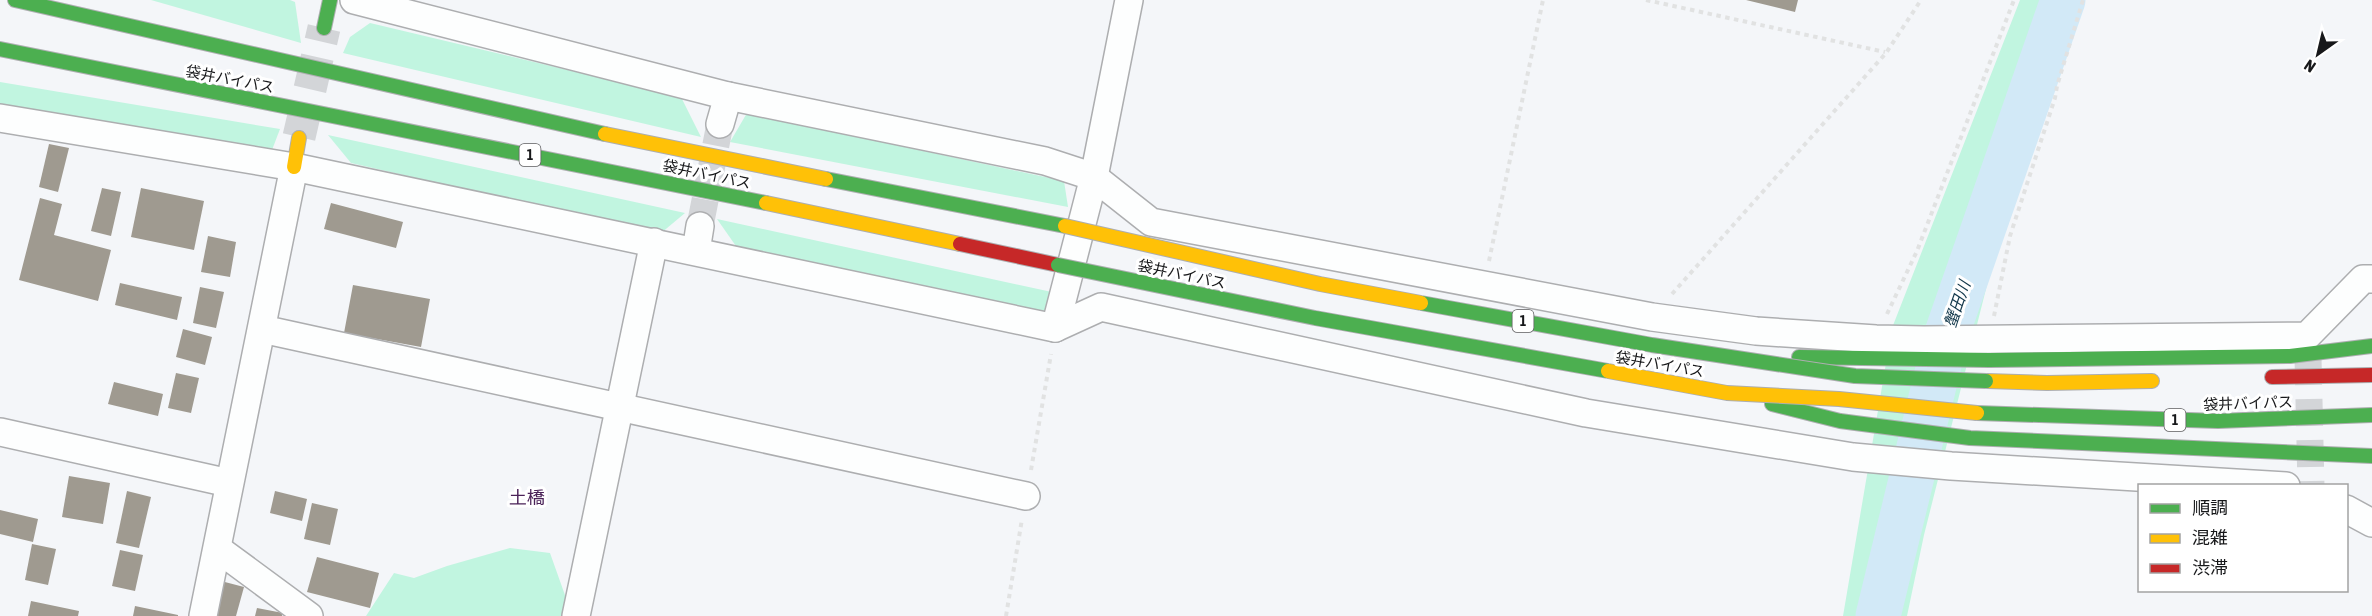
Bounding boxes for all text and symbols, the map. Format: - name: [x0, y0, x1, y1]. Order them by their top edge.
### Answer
- north arrow: [2288, 24, 2348, 84]
- text: N: [2301, 56, 2319, 77]
- street label: 袋井バイパス: [184, 62, 276, 96]
- road number: 1: [520, 144, 540, 166]
- street label: 袋井バイパス: [661, 156, 753, 192]
- street label: 袋井バイパス: [1136, 256, 1228, 292]
- water label: 蟹田川: [1941, 276, 1974, 330]
- road number: 1: [1512, 310, 1534, 332]
- street label: 袋井バイパス: [1614, 348, 1706, 380]
- street label: 袋井バイパス: [2203, 393, 2293, 413]
- road number: 1: [2164, 409, 2186, 431]
- legend: [2138, 484, 2348, 592]
- district label: 土橋: [509, 487, 545, 508]
- text: 順調: [2192, 497, 2228, 518]
- text: 混雑: [2192, 527, 2228, 548]
- text: 渋滞: [2192, 557, 2228, 578]

